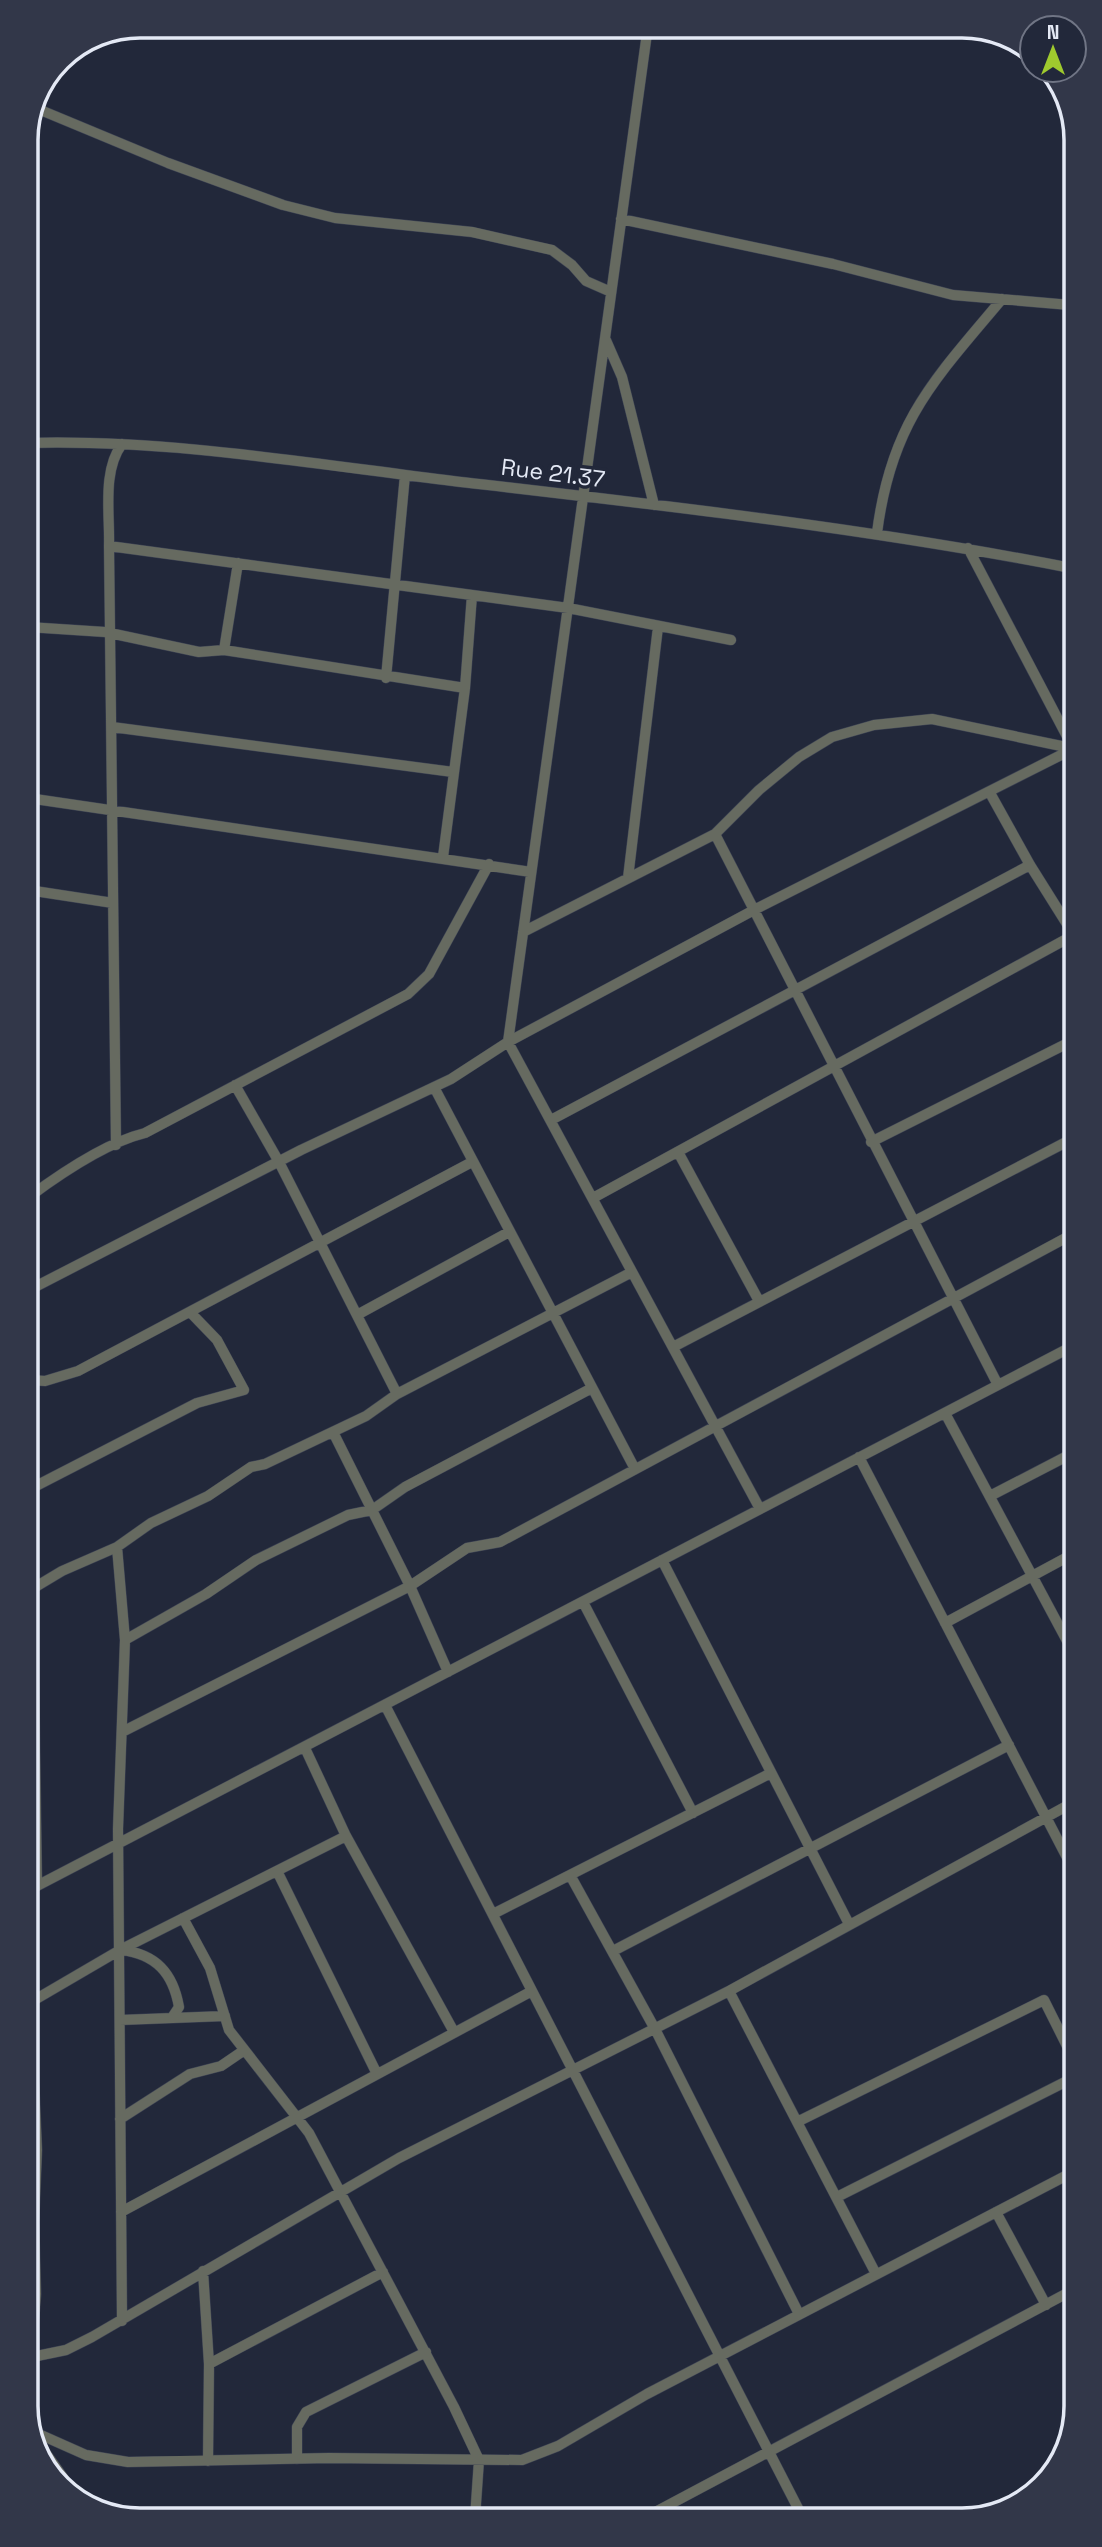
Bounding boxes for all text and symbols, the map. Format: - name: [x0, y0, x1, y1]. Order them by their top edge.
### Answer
- north arrow: [1018, 14, 1088, 84]
- text: N: [1047, 20, 1059, 45]
- street label: Rue 21.37: [499, 452, 607, 494]

